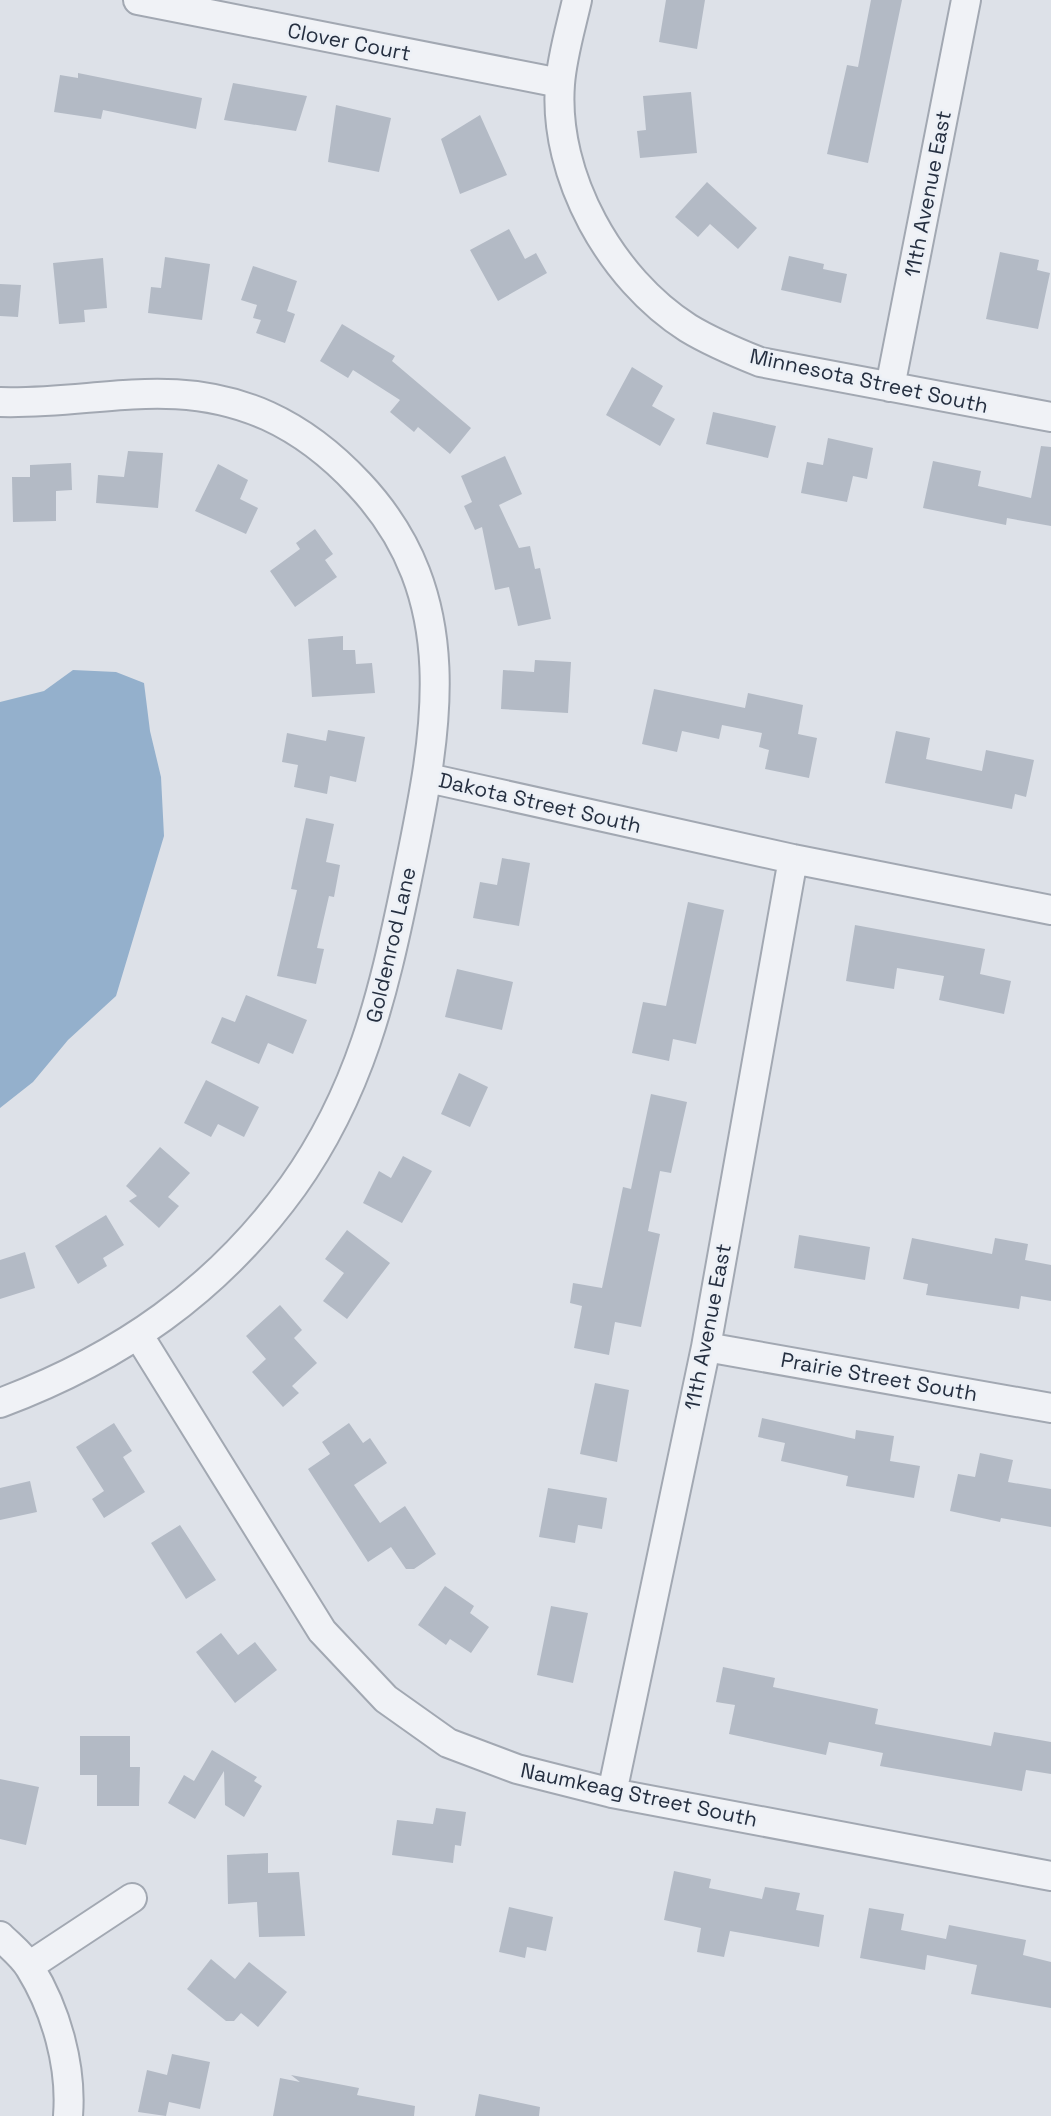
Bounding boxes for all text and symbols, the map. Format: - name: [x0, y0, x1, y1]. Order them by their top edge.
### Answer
- street label: Clover Court: [285, 16, 413, 67]
- street label: 11th Avenue East: [898, 108, 957, 279]
- street label: Minnesota Street South: [747, 342, 991, 419]
- street label: Dakota Street South: [436, 766, 644, 839]
- street label: Goldenrod Lane: [359, 864, 422, 1025]
- street label: 11th Avenue East: [678, 1241, 737, 1412]
- street label: Prairie Street South: [779, 1346, 979, 1407]
- street label: Naumkeag Street South: [518, 1756, 760, 1833]

